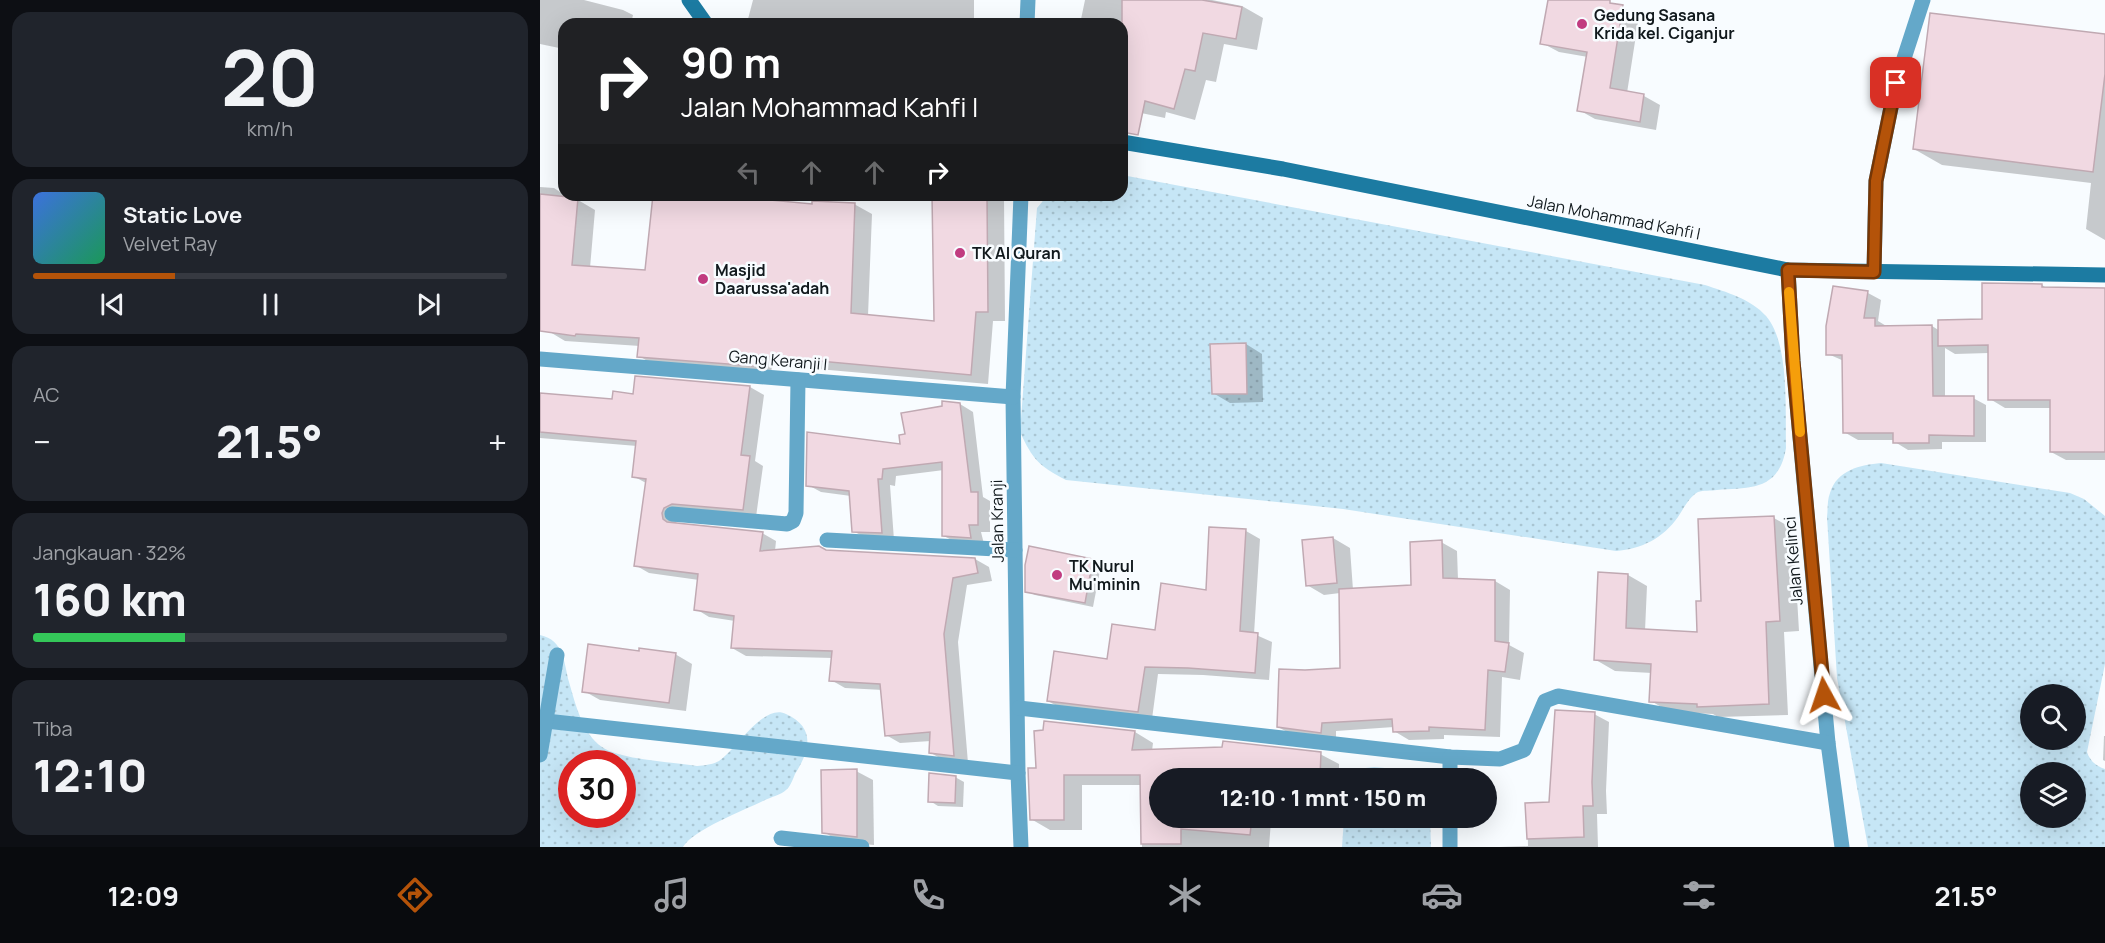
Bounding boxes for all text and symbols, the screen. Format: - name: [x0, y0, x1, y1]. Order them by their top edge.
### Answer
- place label: Gedung Sasana Krida kel. Ciganjur: [1594, 4, 1735, 44]
- marker: Gedung Sasana Krida kel. Ciganjur: [1575, 17, 1589, 31]
- text: 20: [221, 23, 319, 129]
- text: 90 m: [681, 33, 781, 91]
- icon: right: [582, 42, 660, 120]
- pin: [1870, 57, 1921, 108]
- icon: arrive: [1879, 66, 1912, 99]
- text: Jalan Mohammad Kahfi I: [681, 88, 978, 125]
- text: km/h: [247, 115, 293, 142]
- icon: left: [732, 156, 765, 189]
- icon: ahead: [795, 156, 828, 189]
- icon: ahead: [858, 156, 891, 189]
- icon: right: [921, 156, 954, 189]
- street label: Jalan Mohammad Kahfi I: [1525, 189, 1703, 245]
- text: Static Love: [123, 200, 242, 230]
- text: Velvet Ray: [123, 230, 217, 257]
- place label: TK Al Quran: [972, 242, 1061, 264]
- marker: TK Al Quran: [953, 246, 967, 260]
- place label: Masjid Daarussa'adah: [715, 259, 829, 299]
- marker: Masjid Daarussa'adah: [696, 272, 710, 286]
- icon: previous: [96, 288, 129, 321]
- icon: pause: [254, 288, 287, 321]
- icon: next: [412, 288, 445, 321]
- street label: Gang Keranji I: [728, 345, 828, 375]
- text: AC: [33, 381, 60, 408]
- text: 21.5°: [216, 410, 323, 472]
- text: −: [33, 419, 51, 464]
- text: +: [488, 419, 507, 464]
- street label: Jalan Kranji: [985, 479, 1009, 563]
- street label: Jalan Kelinci: [1778, 516, 1808, 606]
- text: Jangkauan · 32%: [33, 539, 186, 566]
- place label: TK Nurul Mu'minin: [1069, 555, 1140, 595]
- text: 160 km: [33, 568, 187, 630]
- marker: TK Nurul Mu'minin: [1050, 568, 1064, 582]
- position arrow: [1792, 663, 1856, 727]
- map controls: [2020, 684, 2086, 828]
- button: search: [2020, 684, 2086, 750]
- text: Tiba: [33, 715, 73, 742]
- text: 12:10: [33, 744, 147, 806]
- speed limit sign: 30: [558, 750, 636, 828]
- button: layers: [2020, 762, 2086, 828]
- text: 12:10 · 1 mnt · 150 m: [1220, 783, 1426, 813]
- icon: directions: [394, 874, 436, 916]
- icon: music: [651, 874, 693, 916]
- icon: phone: [907, 874, 949, 916]
- icon: climate: [1164, 874, 1206, 916]
- icon: car: [1421, 874, 1463, 916]
- icon: filters: [1678, 874, 1720, 916]
- text: 12:09: [107, 877, 179, 914]
- text: 21.5°: [1935, 877, 1998, 914]

